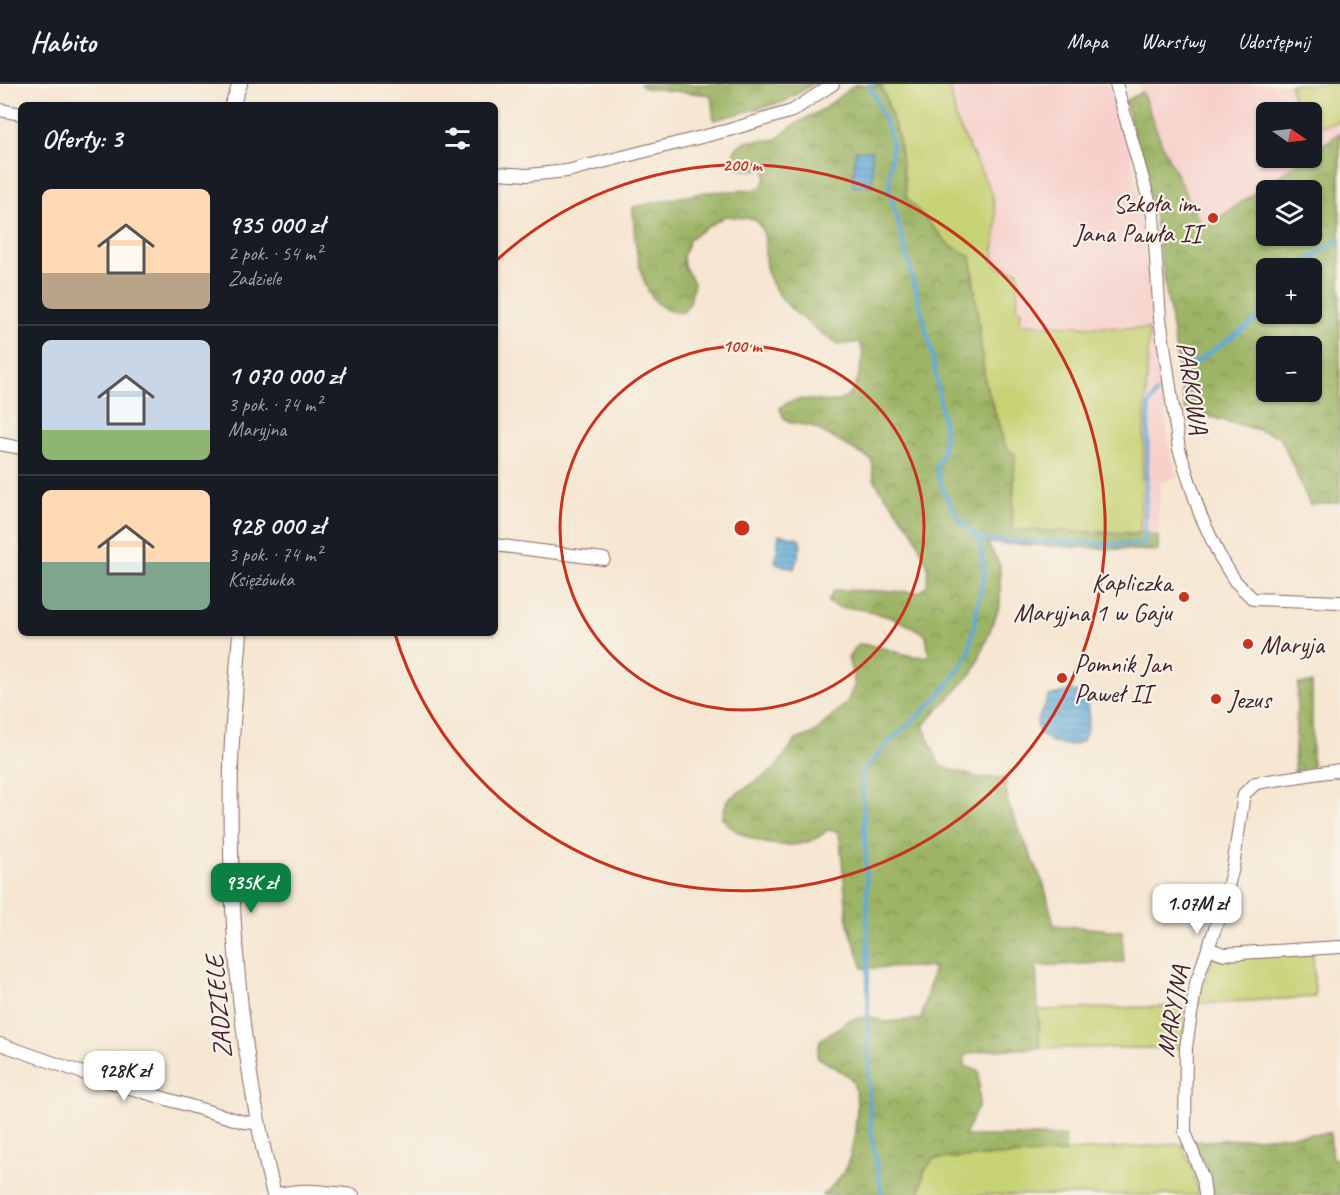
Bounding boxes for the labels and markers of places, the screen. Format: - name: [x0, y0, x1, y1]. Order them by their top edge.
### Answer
- place label: Szkoła im. Jana Pawła II: [1072, 187, 1207, 250]
- marker: Szkoła im. Jana Pawła II: [1206, 211, 1220, 225]
- centre of rings: [732, 518, 752, 538]
- place label: Kapliczka Maryjna 1 w Gaju: [1013, 566, 1174, 629]
- marker: Kapliczka Maryjna 1 w Gaju: [1177, 590, 1191, 604]
- place label: Maryja: [1260, 628, 1326, 661]
- marker: Maryja: [1241, 637, 1255, 651]
- place label: Pomnik Jan Paweł II: [1074, 647, 1173, 710]
- marker: Pomnik Jan Paweł II: [1055, 671, 1069, 685]
- place label: Jezus: [1226, 683, 1273, 716]
- marker: Jezus: [1209, 692, 1223, 706]
- pin: 935K zł: [196, 863, 306, 914]
- pin: 1.07M zł: [1135, 884, 1259, 935]
- pin: 928K zł: [69, 1051, 179, 1102]

